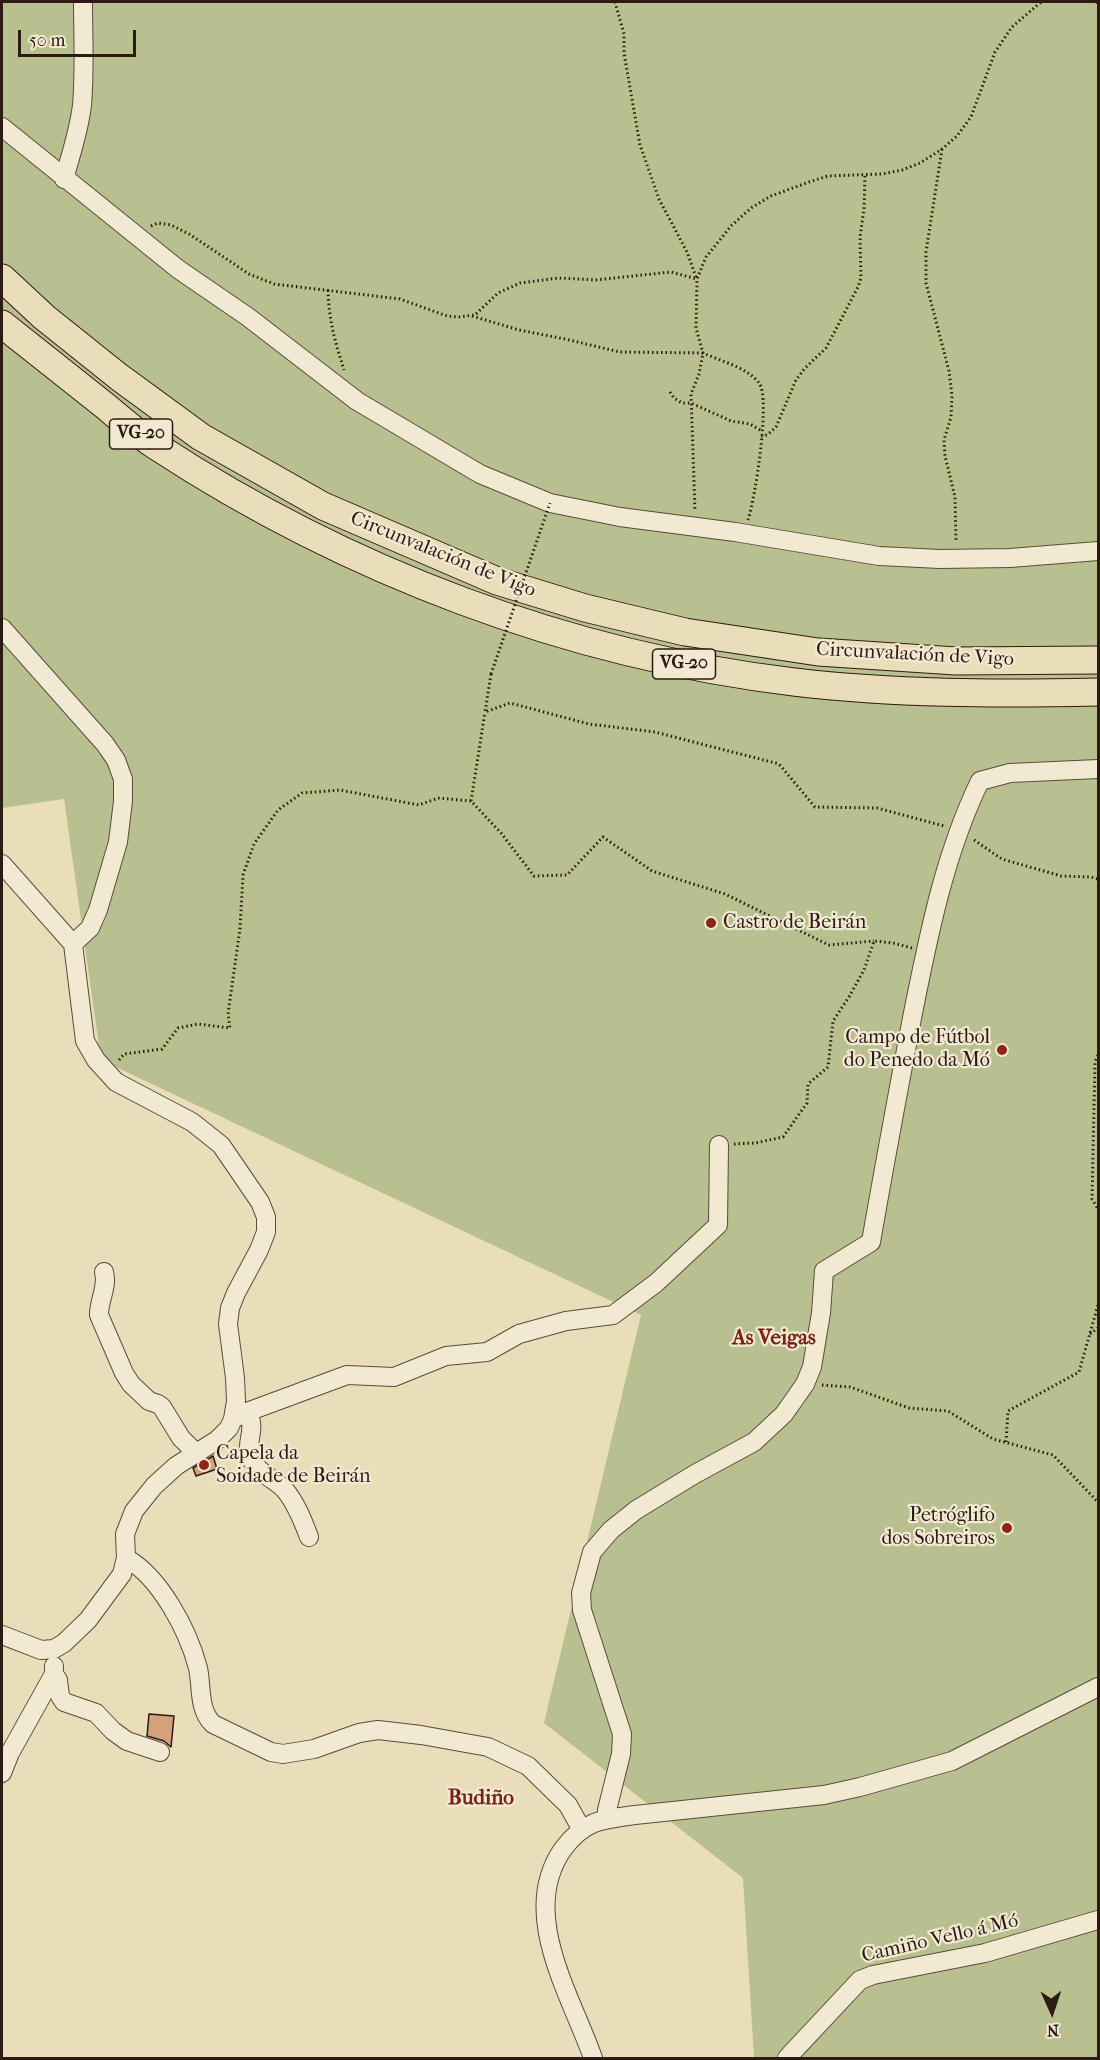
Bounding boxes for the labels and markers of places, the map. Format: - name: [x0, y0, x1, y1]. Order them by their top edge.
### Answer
- place label: Castro de Beirán: [723, 911, 866, 935]
- marker: Castro de Beirán: [704, 916, 718, 930]
- place label: Campo de Fútbol do Penedo da Mó: [844, 1026, 990, 1073]
- marker: Campo de Fútbol do Penedo da Mó: [995, 1043, 1009, 1057]
- place label: Capela da Soidade de Beirán: [216, 1442, 371, 1489]
- marker: Capela da Soidade de Beirán: [197, 1458, 211, 1472]
- place label: Petróglifo dos Sobreiros: [881, 1504, 995, 1551]
- marker: Petróglifo dos Sobreiros: [1000, 1521, 1014, 1535]

